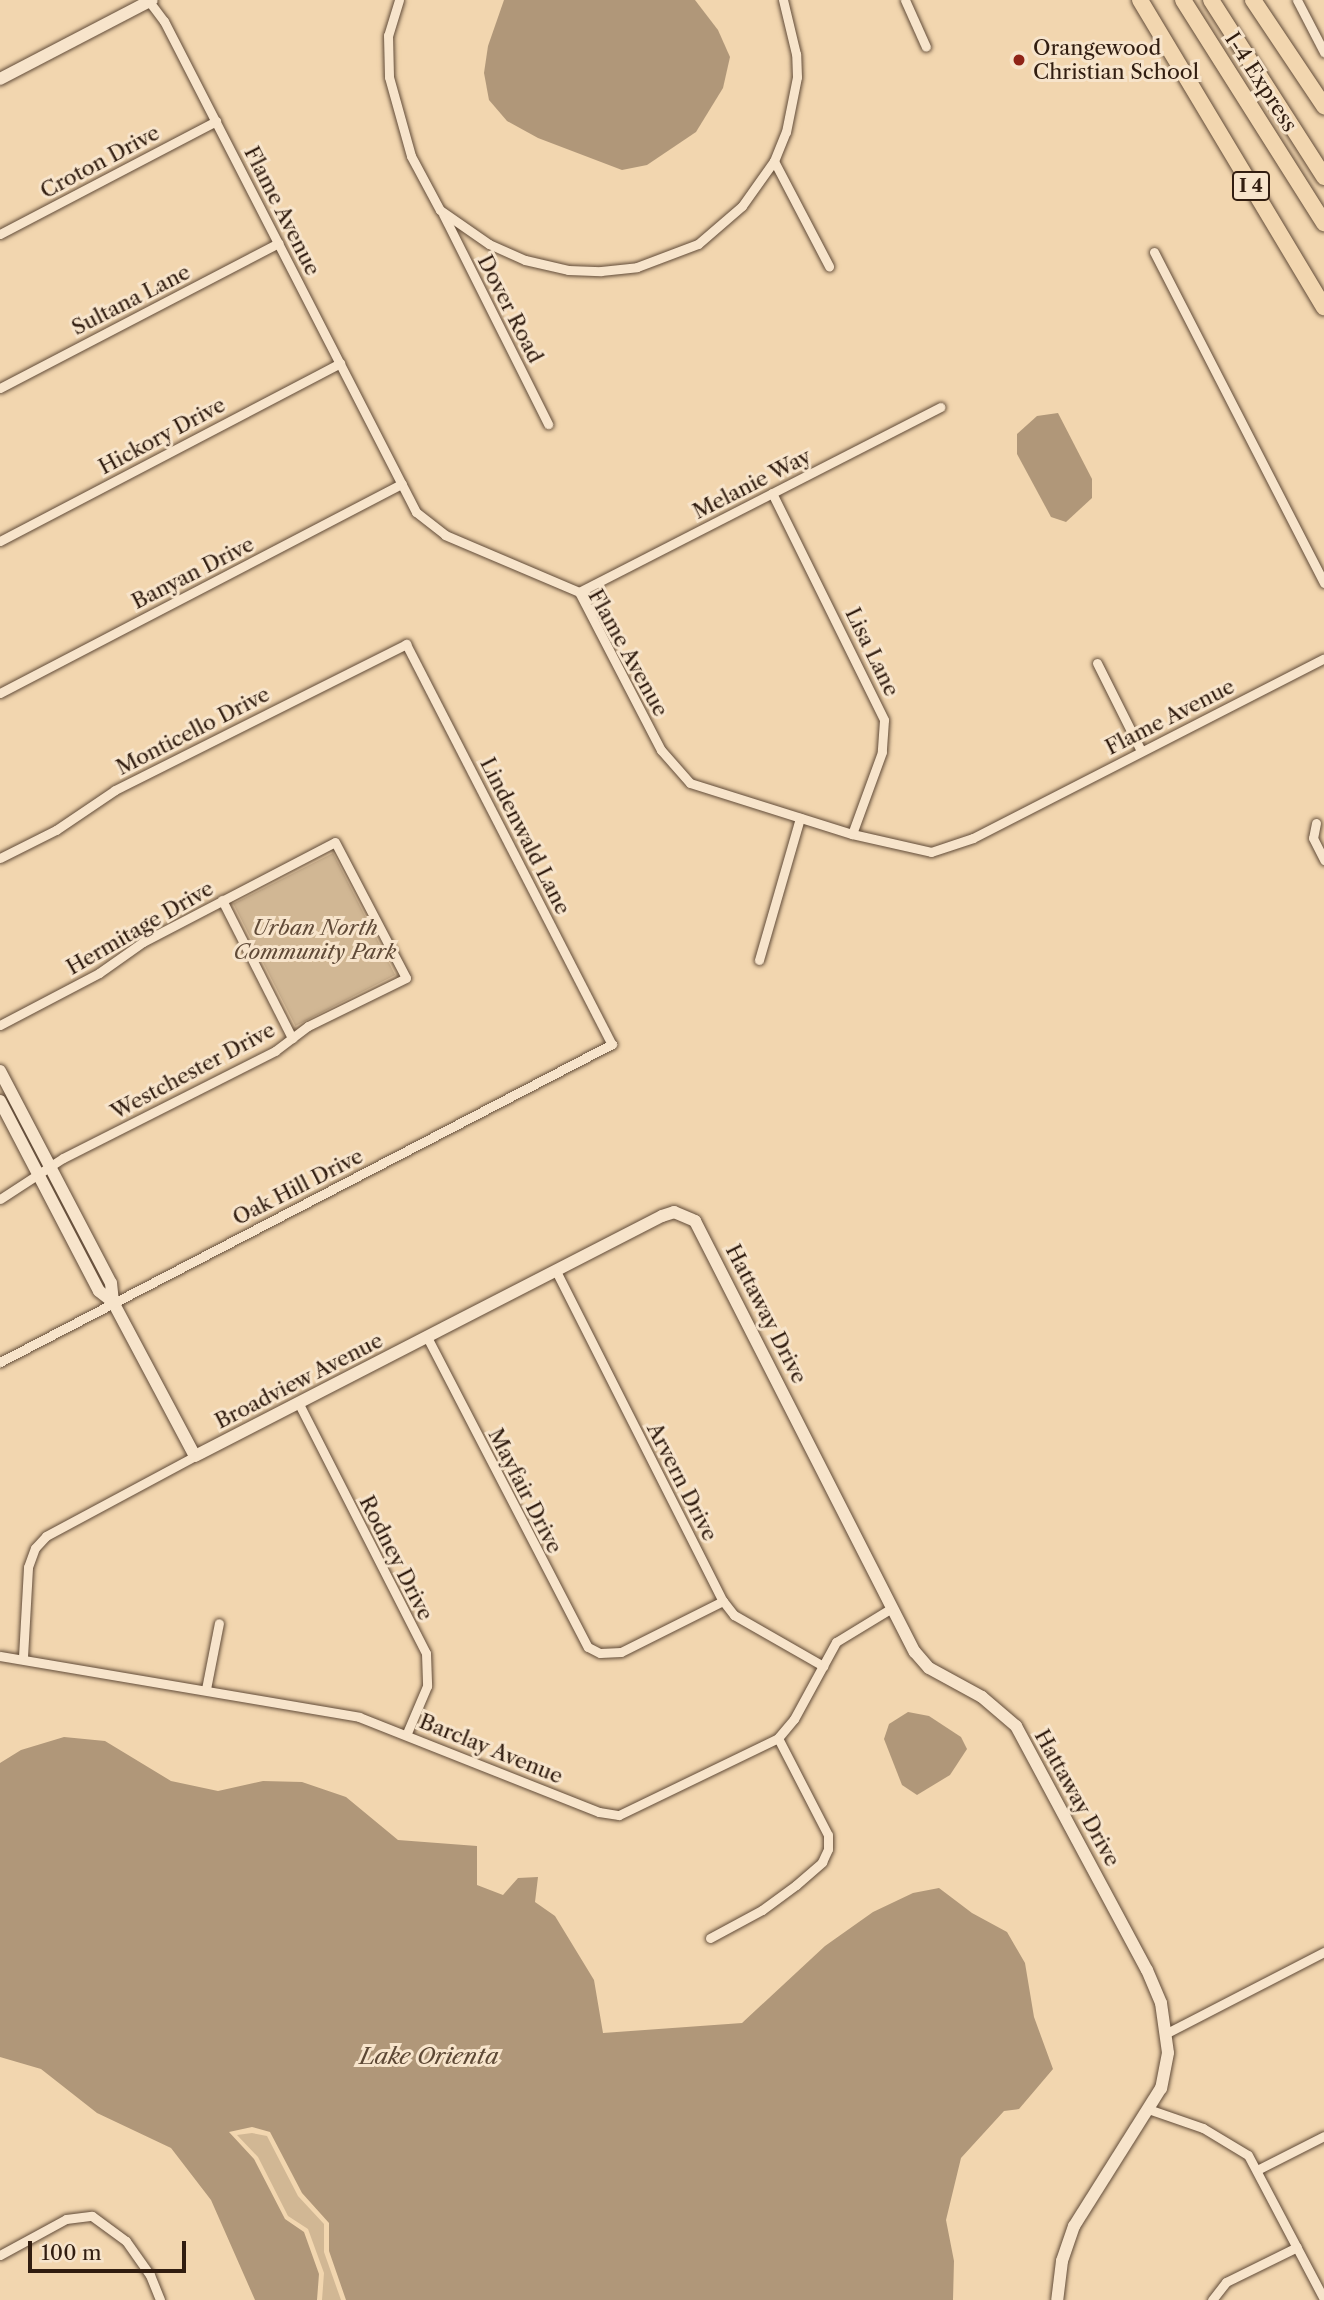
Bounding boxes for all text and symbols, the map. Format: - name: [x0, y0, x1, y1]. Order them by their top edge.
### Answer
- street label: I-4 Express: [1220, 28, 1302, 136]
- place label: Orangewood Christian School: [1033, 35, 1199, 85]
- marker: Orangewood Christian School: [1011, 52, 1027, 68]
- street label: Croton Drive: [36, 120, 164, 204]
- street label: Flame Avenue: [238, 142, 326, 280]
- road number: I 4: [1232, 170, 1270, 202]
- street label: Dover Road: [472, 251, 548, 367]
- street label: Sultana Lane: [67, 259, 195, 341]
- street label: Hickory Drive: [94, 392, 230, 480]
- street label: Melanie Way: [688, 443, 816, 525]
- street label: Banyan Drive: [128, 531, 258, 615]
- street label: Flame Avenue: [582, 585, 674, 721]
- street label: Lisa Lane: [840, 603, 904, 701]
- street label: Flame Avenue: [1101, 673, 1239, 761]
- street label: Monticello Drive: [112, 681, 274, 781]
- street label: Lindenwald Lane: [475, 753, 575, 919]
- street label: Hermitage Drive: [62, 876, 218, 980]
- park label: Urban North Community Park: [234, 915, 396, 965]
- street label: Westchester Drive: [106, 1017, 280, 1125]
- street label: Oak Hill Drive: [228, 1143, 368, 1231]
- street label: Hattaway Drive: [720, 1240, 812, 1388]
- street label: Broadview Avenue: [210, 1327, 388, 1435]
- street label: Arvern Drive: [641, 1419, 723, 1545]
- street label: Mayfair Drive: [483, 1424, 567, 1558]
- street label: Rodney Drive: [354, 1491, 438, 1625]
- street label: Barclay Avenue: [415, 1708, 567, 1790]
- street label: Hattaway Drive: [1029, 1725, 1125, 1871]
- water label: Lake Orienta: [359, 2042, 499, 2070]
- scale bar: [32, 2226, 189, 2270]
- text: 100 m: [41, 2240, 102, 2265]

